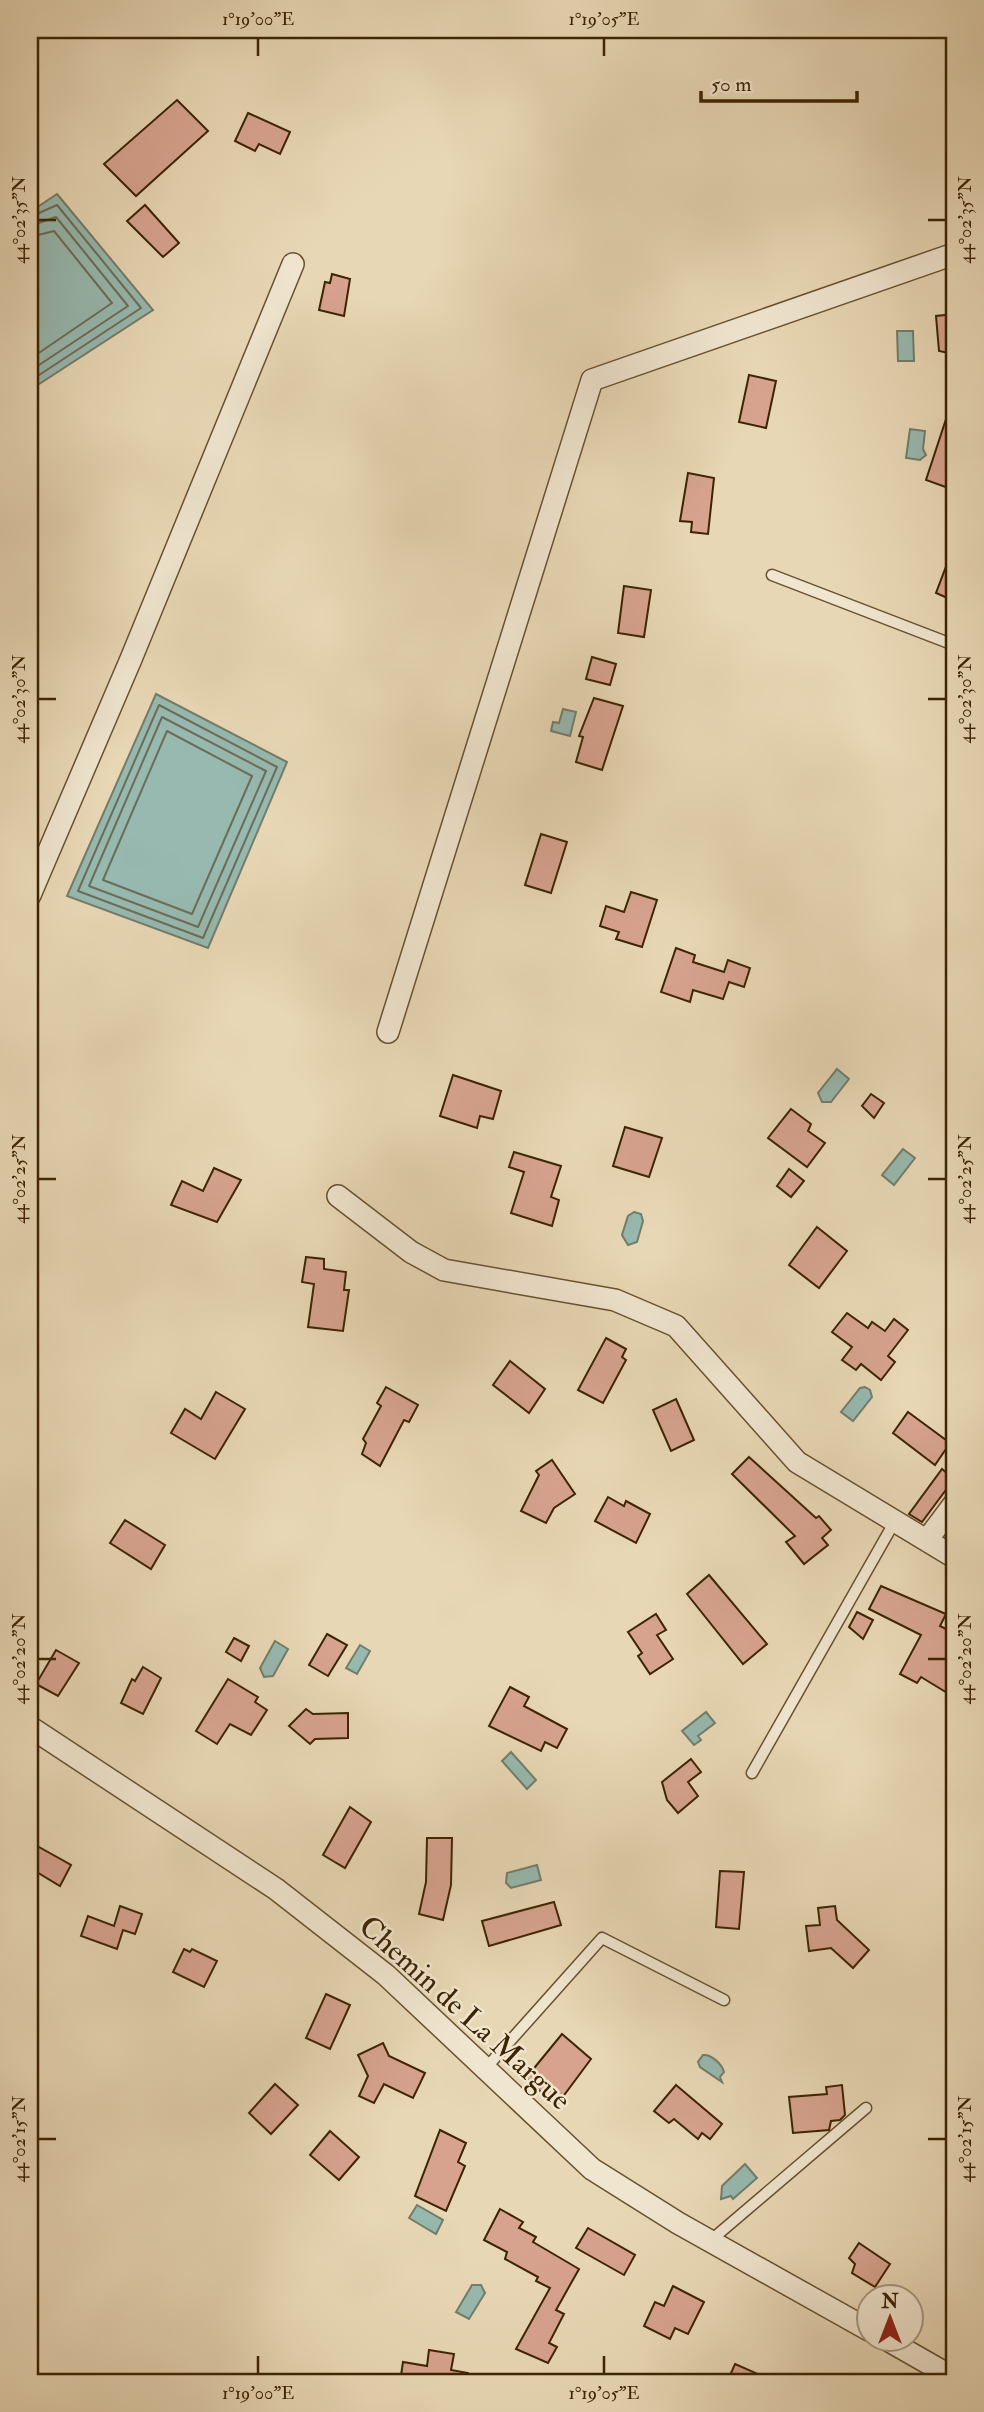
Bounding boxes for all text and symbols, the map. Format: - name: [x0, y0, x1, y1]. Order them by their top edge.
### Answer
- text: 1°19'00"E: [222, 8, 294, 31]
- text: 1°19'05"E: [569, 8, 639, 31]
- scale bar: [701, 60, 856, 104]
- text: 50 m: [711, 71, 752, 98]
- text: 44°02'35"N: [8, 176, 31, 264]
- text: 44°02'35"N: [954, 176, 977, 264]
- text: 44°02'30"N: [8, 655, 31, 743]
- text: 44°02'30"N: [954, 655, 977, 743]
- text: 44°02'25"N: [8, 1134, 31, 1224]
- text: 44°02'25"N: [954, 1134, 977, 1224]
- text: 44°02'20"N: [8, 1613, 31, 1705]
- text: 44°02'20"N: [954, 1613, 977, 1705]
- street label: Chemin de La Margue: [351, 1908, 579, 2118]
- text: 44°02'15"N: [8, 2096, 31, 2183]
- text: 44°02'15"N: [954, 2096, 977, 2183]
- north arrow: [855, 2282, 925, 2352]
- text: N: [880, 2290, 899, 2314]
- text: 1°19'00"E: [222, 2382, 294, 2405]
- text: 1°19'05"E: [569, 2382, 639, 2405]

